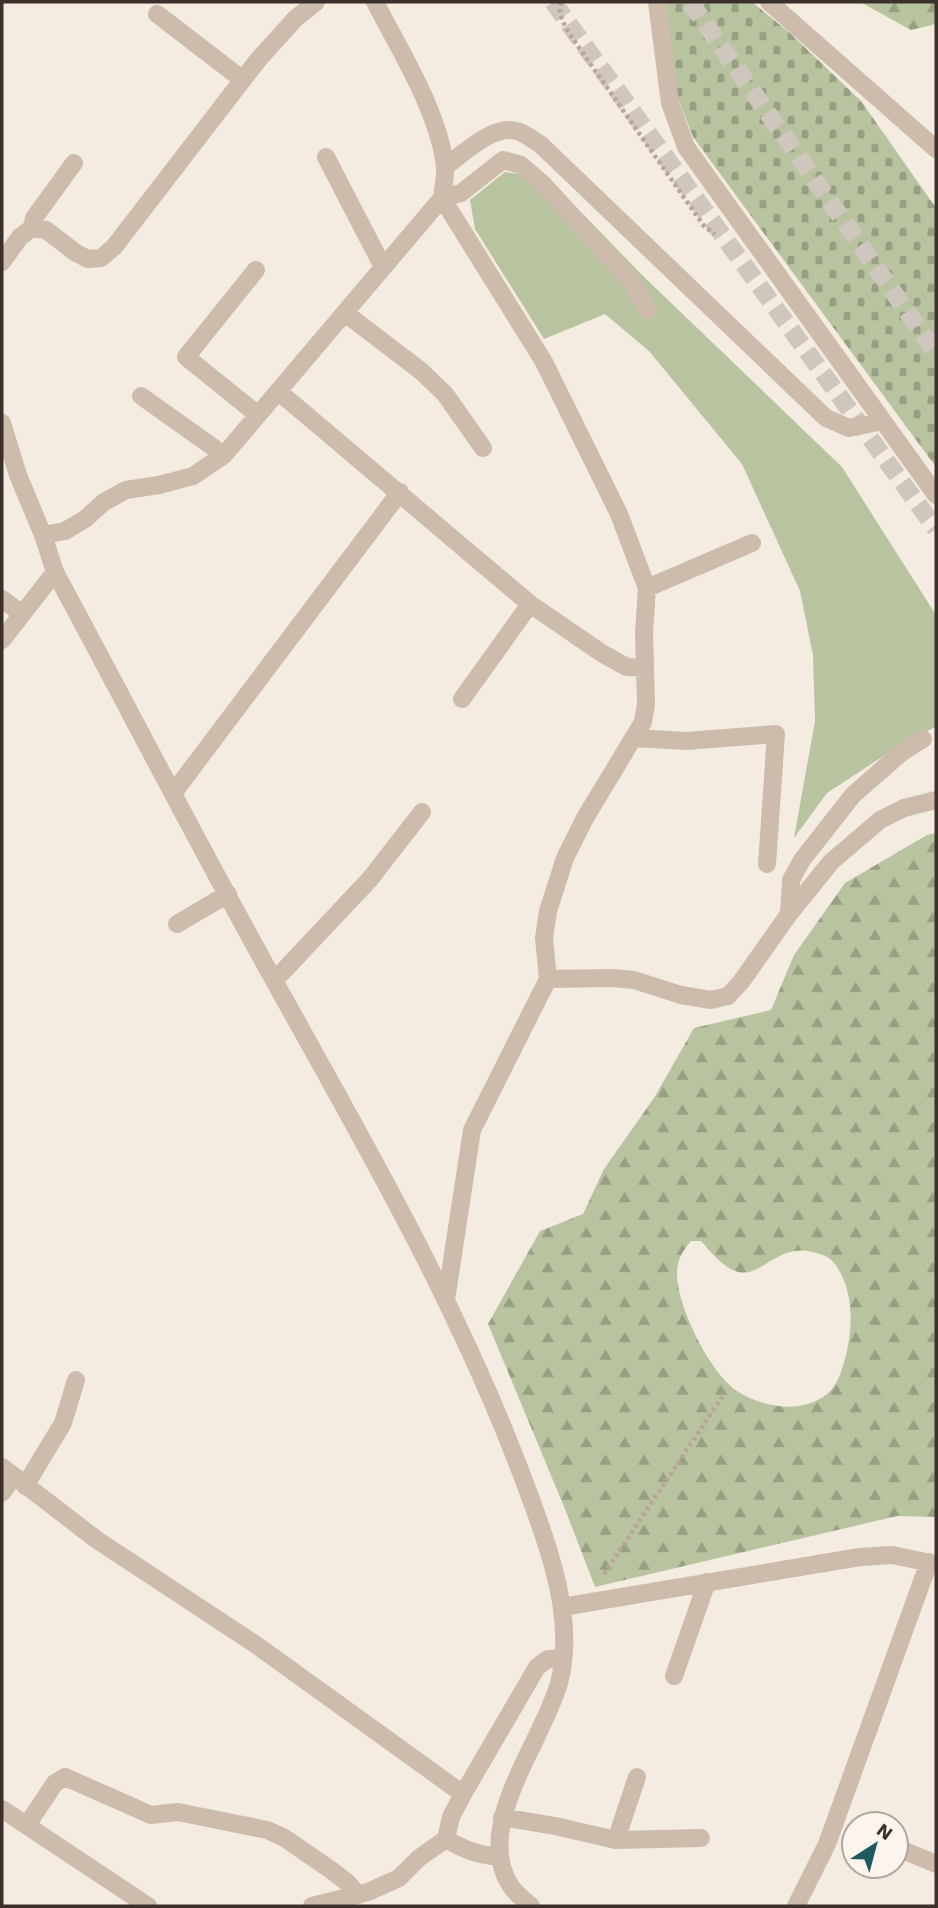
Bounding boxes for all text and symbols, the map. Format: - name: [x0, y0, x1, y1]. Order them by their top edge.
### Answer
- north arrow: [840, 1810, 910, 1880]
- text: N: [872, 1818, 897, 1845]

